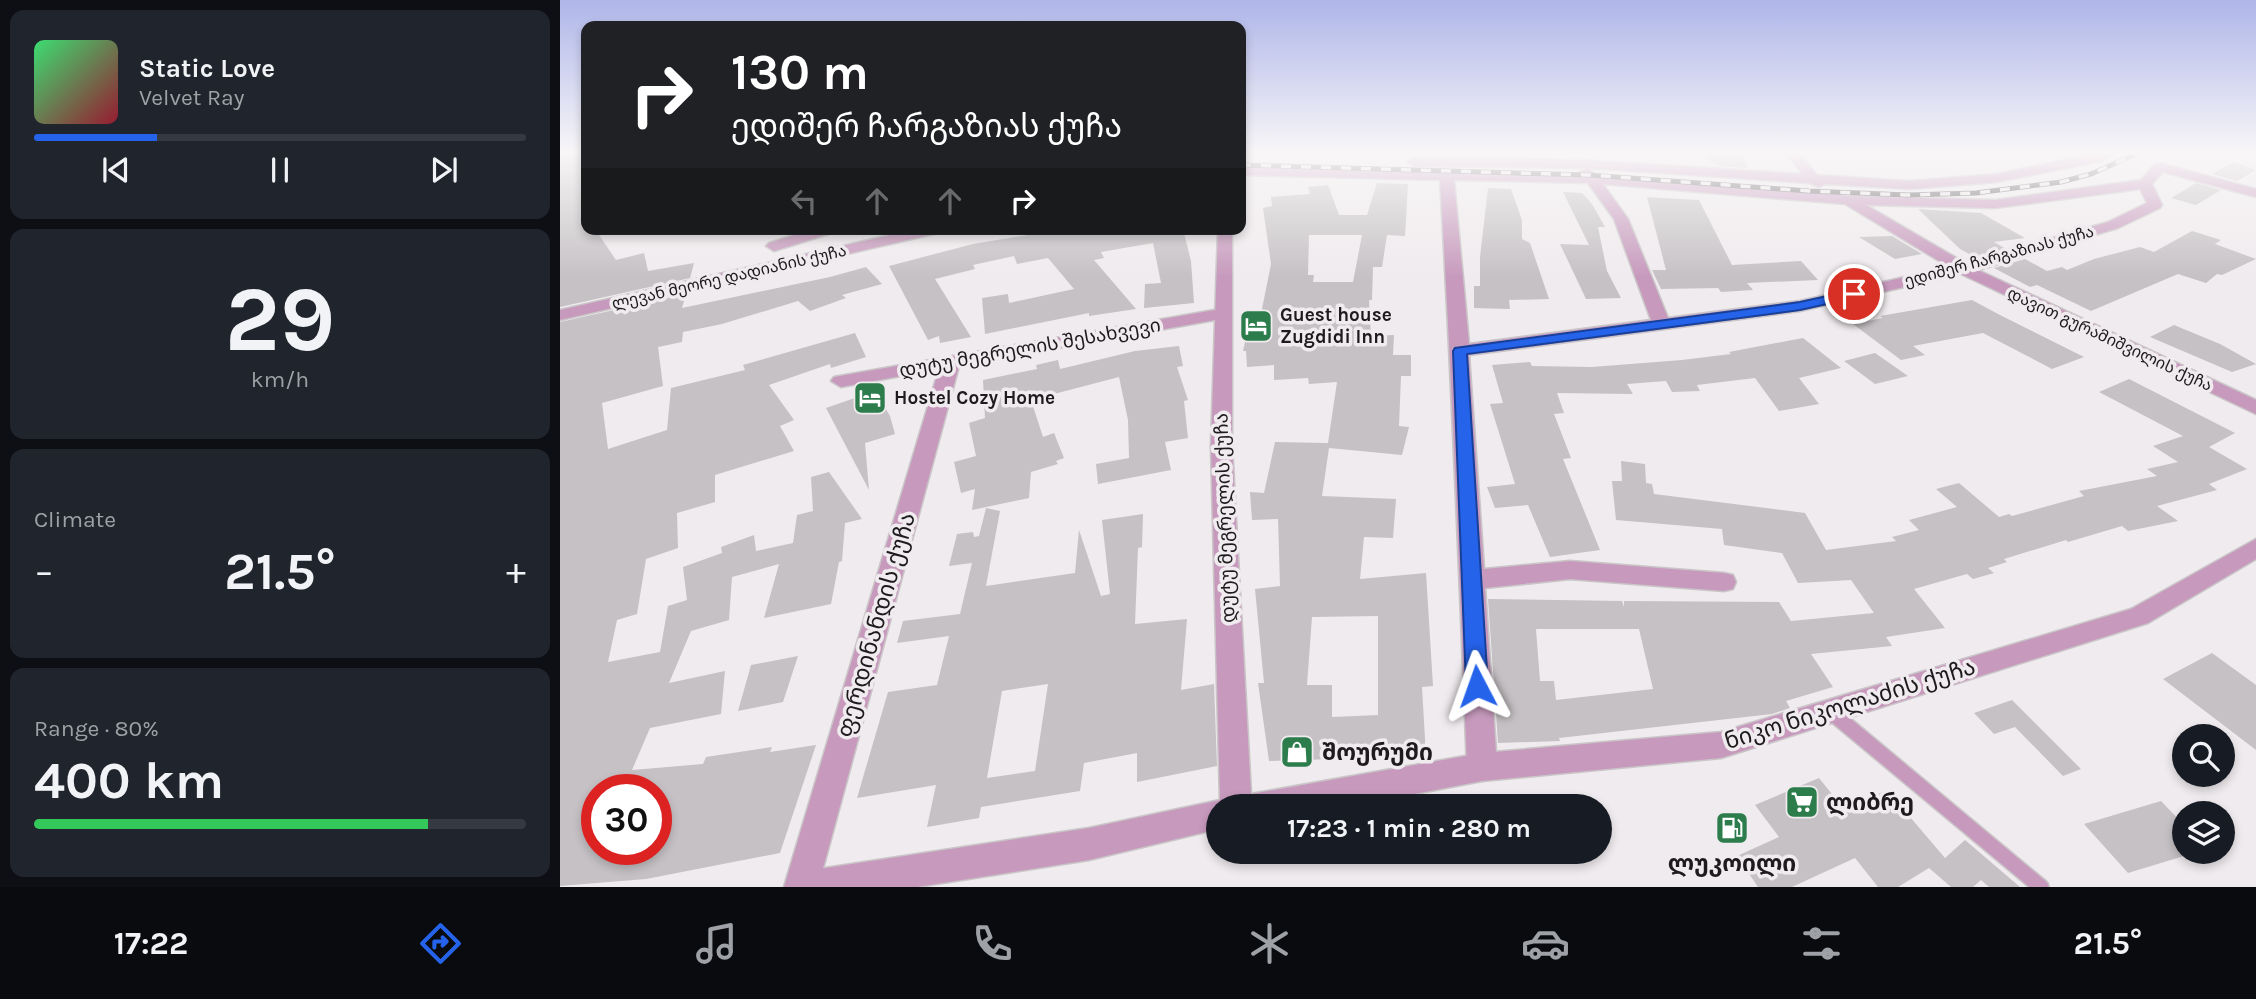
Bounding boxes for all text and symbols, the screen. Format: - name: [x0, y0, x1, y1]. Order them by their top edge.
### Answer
- text: 130 m: [731, 44, 869, 101]
- icon: right: [616, 49, 707, 140]
- text: Static Love: [139, 53, 275, 84]
- text: Velvet Ray: [139, 84, 244, 111]
- text: ედიშერ ჩარგაზიას ქუჩა: [731, 108, 1122, 145]
- icon: previous: [97, 151, 135, 189]
- icon: pause: [261, 151, 299, 189]
- icon: next: [425, 151, 463, 189]
- icon: left: [785, 182, 823, 220]
- icon: ahead: [858, 182, 896, 220]
- icon: ahead: [931, 182, 969, 220]
- icon: right: [1004, 182, 1042, 220]
- street label: ედიშერ ჩარგაზიას ქუჩა: [1902, 222, 2096, 291]
- street label: ლევან მეორე დადიანის ქუჩა: [610, 241, 848, 314]
- pin: [1824, 264, 1884, 324]
- text: 29: [225, 267, 335, 373]
- icon: arrive: [1835, 275, 1873, 313]
- street label: დავით გურამიშვილის ქუჩა: [2004, 283, 2215, 396]
- place label: Guest house Zugdidi Inn: [1280, 304, 1392, 348]
- hotel icon: Guest house Zugdidi Inn: [1237, 307, 1275, 345]
- street label: დუტუ მეგრელის შესახვევი: [898, 314, 1163, 383]
- text: km/h: [251, 366, 309, 393]
- hotel icon: Hostel Cozy Home: [851, 379, 889, 417]
- place label: Hostel Cozy Home: [894, 387, 1055, 409]
- street label: დუტუ მეგრელის ქუჩა: [1210, 413, 1241, 623]
- text: Climate: [34, 506, 116, 533]
- street label: ფერდინანდის ქუჩა: [831, 510, 921, 740]
- text: 21.5°: [224, 541, 336, 602]
- text: −: [34, 549, 54, 594]
- text: +: [506, 549, 526, 594]
- position arrow: [1440, 649, 1514, 723]
- street label: ნიკო ნიკოლაძის ქუჩა: [1721, 653, 1979, 755]
- text: Range · 80%: [34, 715, 159, 742]
- map controls: [2172, 724, 2235, 864]
- button: search: [2172, 724, 2235, 787]
- shop icon: შოურუმი: [1278, 733, 1316, 771]
- place label: შოურუმი: [1322, 739, 1433, 766]
- text: 400 km: [34, 750, 224, 811]
- speed limit sign: 30: [581, 774, 672, 865]
- supermarket icon: ლიბრე: [1783, 783, 1821, 821]
- place label: ლიბრე: [1826, 789, 1914, 816]
- button: layers: [2172, 801, 2235, 864]
- fuel station icon: ლუკოილი: [1713, 809, 1751, 847]
- text: 17:23 · 1 min · 280 m: [1287, 813, 1531, 844]
- place label: ლუკოილი: [1668, 850, 1796, 877]
- icon: directions: [416, 919, 465, 968]
- icon: music: [692, 919, 741, 968]
- icon: phone: [968, 919, 1017, 968]
- icon: climate: [1245, 919, 1294, 968]
- icon: car: [1521, 919, 1570, 968]
- icon: filters: [1797, 919, 1846, 968]
- text: 17:22: [114, 925, 188, 962]
- text: 21.5°: [2074, 925, 2142, 962]

